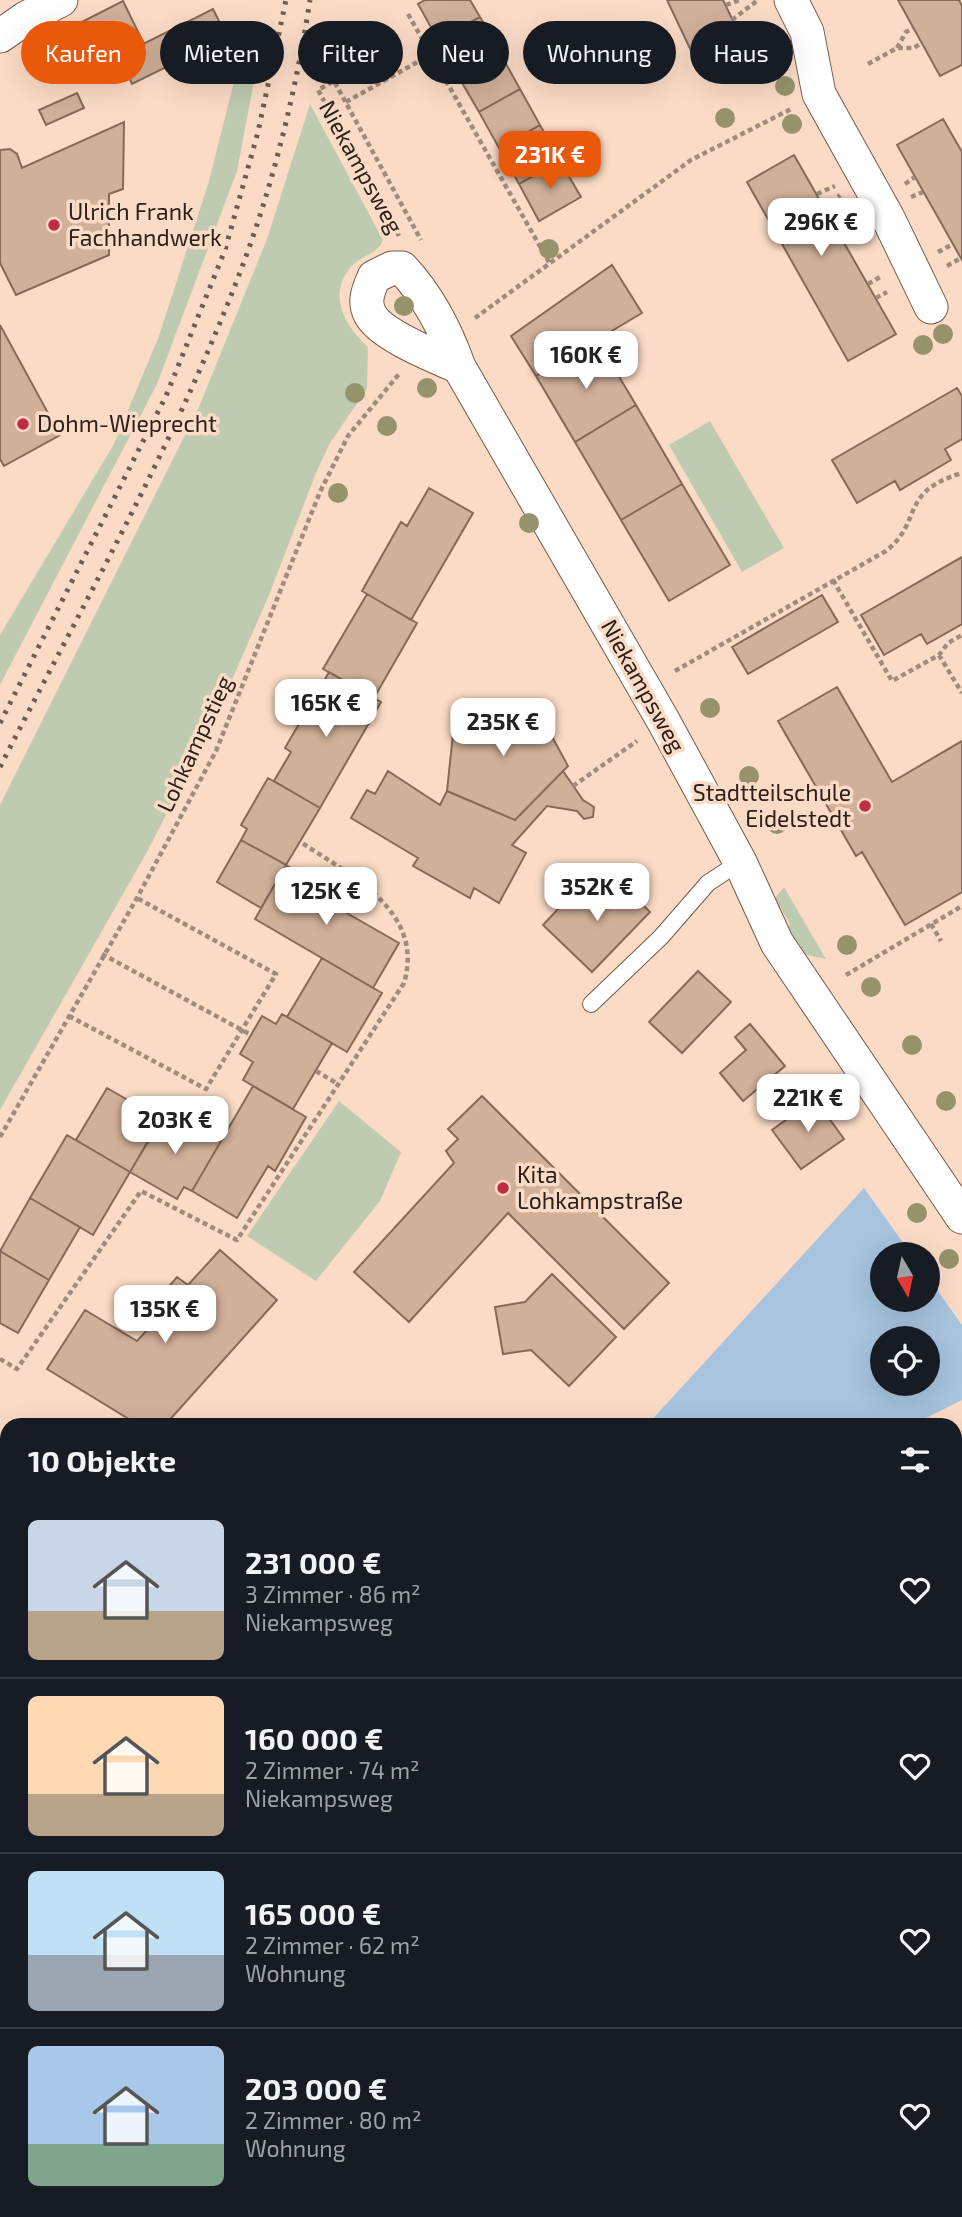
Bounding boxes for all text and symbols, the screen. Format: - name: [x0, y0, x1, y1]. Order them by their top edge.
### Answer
- chip: Kaufen: [21, 21, 146, 84]
- chip: Mieten: [160, 21, 284, 84]
- chip: Filter: [298, 21, 403, 84]
- chip: Neu: [417, 21, 509, 84]
- chip: Wohnung: [523, 21, 676, 84]
- chip: Haus: [690, 21, 793, 84]
- street label: Niekampsweg: [314, 95, 410, 238]
- pin: 231K €: [493, 132, 607, 191]
- text: 231K €: [515, 140, 585, 168]
- place label: Ulrich Frank Fachhandwerk: [68, 197, 222, 251]
- pin: 296K €: [764, 198, 878, 258]
- text: 296K €: [784, 207, 858, 235]
- marker: Ulrich Frank Fachhandwerk: [46, 217, 62, 233]
- pin: 160K €: [529, 332, 643, 391]
- text: 160K €: [550, 340, 622, 368]
- place label: Dohm-Wieprecht: [37, 409, 217, 437]
- marker: Dohm-Wieprecht: [15, 416, 31, 432]
- street label: Niekampsweg: [596, 614, 692, 757]
- street label: Lohkampstieg: [150, 671, 238, 816]
- pin: 165K €: [269, 680, 383, 739]
- text: 165K €: [291, 688, 361, 716]
- pin: 235K €: [446, 698, 560, 758]
- text: 235K €: [466, 707, 540, 735]
- place label: Stadtteilschule Eidelstedt: [693, 778, 851, 832]
- marker: Stadtteilschule Eidelstedt: [857, 798, 873, 814]
- pin: 352K €: [540, 864, 654, 923]
- pin: 125K €: [269, 867, 383, 927]
- text: 352K €: [560, 872, 634, 900]
- text: 125K €: [291, 876, 361, 904]
- pin: 221K €: [751, 1074, 865, 1134]
- text: 221K €: [773, 1083, 843, 1111]
- pin: 203K €: [118, 1096, 232, 1156]
- text: 203K €: [137, 1105, 213, 1133]
- place label: Kita Lohkampstraße: [517, 1160, 683, 1214]
- marker: Kita Lohkampstraße: [495, 1180, 511, 1196]
- north arrow: [870, 1242, 940, 1312]
- map controls: [870, 1242, 940, 1396]
- pin: 135K €: [108, 1286, 222, 1345]
- text: 135K €: [130, 1294, 200, 1322]
- button: locate: [870, 1326, 940, 1396]
- icon: filters: [896, 1441, 934, 1479]
- text: 10 Objekte: [28, 1442, 176, 1478]
- text: 231 000 €: [245, 1544, 381, 1580]
- icon: home: [84, 1548, 168, 1632]
- icon: heart: [896, 1571, 934, 1609]
- text: 3 Zimmer · 86 m²: [245, 1580, 421, 1608]
- text: Niekampsweg: [245, 1608, 393, 1636]
- text: 160 000 €: [245, 1720, 384, 1756]
- icon: home: [84, 1724, 168, 1808]
- icon: heart: [896, 1747, 934, 1785]
- text: 2 Zimmer · 74 m²: [245, 1756, 420, 1784]
- text: Niekampsweg: [245, 1784, 393, 1812]
- text: 165 000 €: [245, 1895, 381, 1931]
- icon: home: [84, 1899, 168, 1983]
- icon: heart: [896, 1922, 934, 1960]
- text: 2 Zimmer · 62 m²: [245, 1931, 420, 1959]
- text: Wohnung: [245, 1959, 346, 1987]
- text: 203 000 €: [245, 2070, 387, 2106]
- icon: home: [84, 2074, 168, 2158]
- icon: heart: [896, 2097, 934, 2135]
- text: 2 Zimmer · 80 m²: [245, 2106, 421, 2134]
- text: Wohnung: [245, 2134, 346, 2162]

